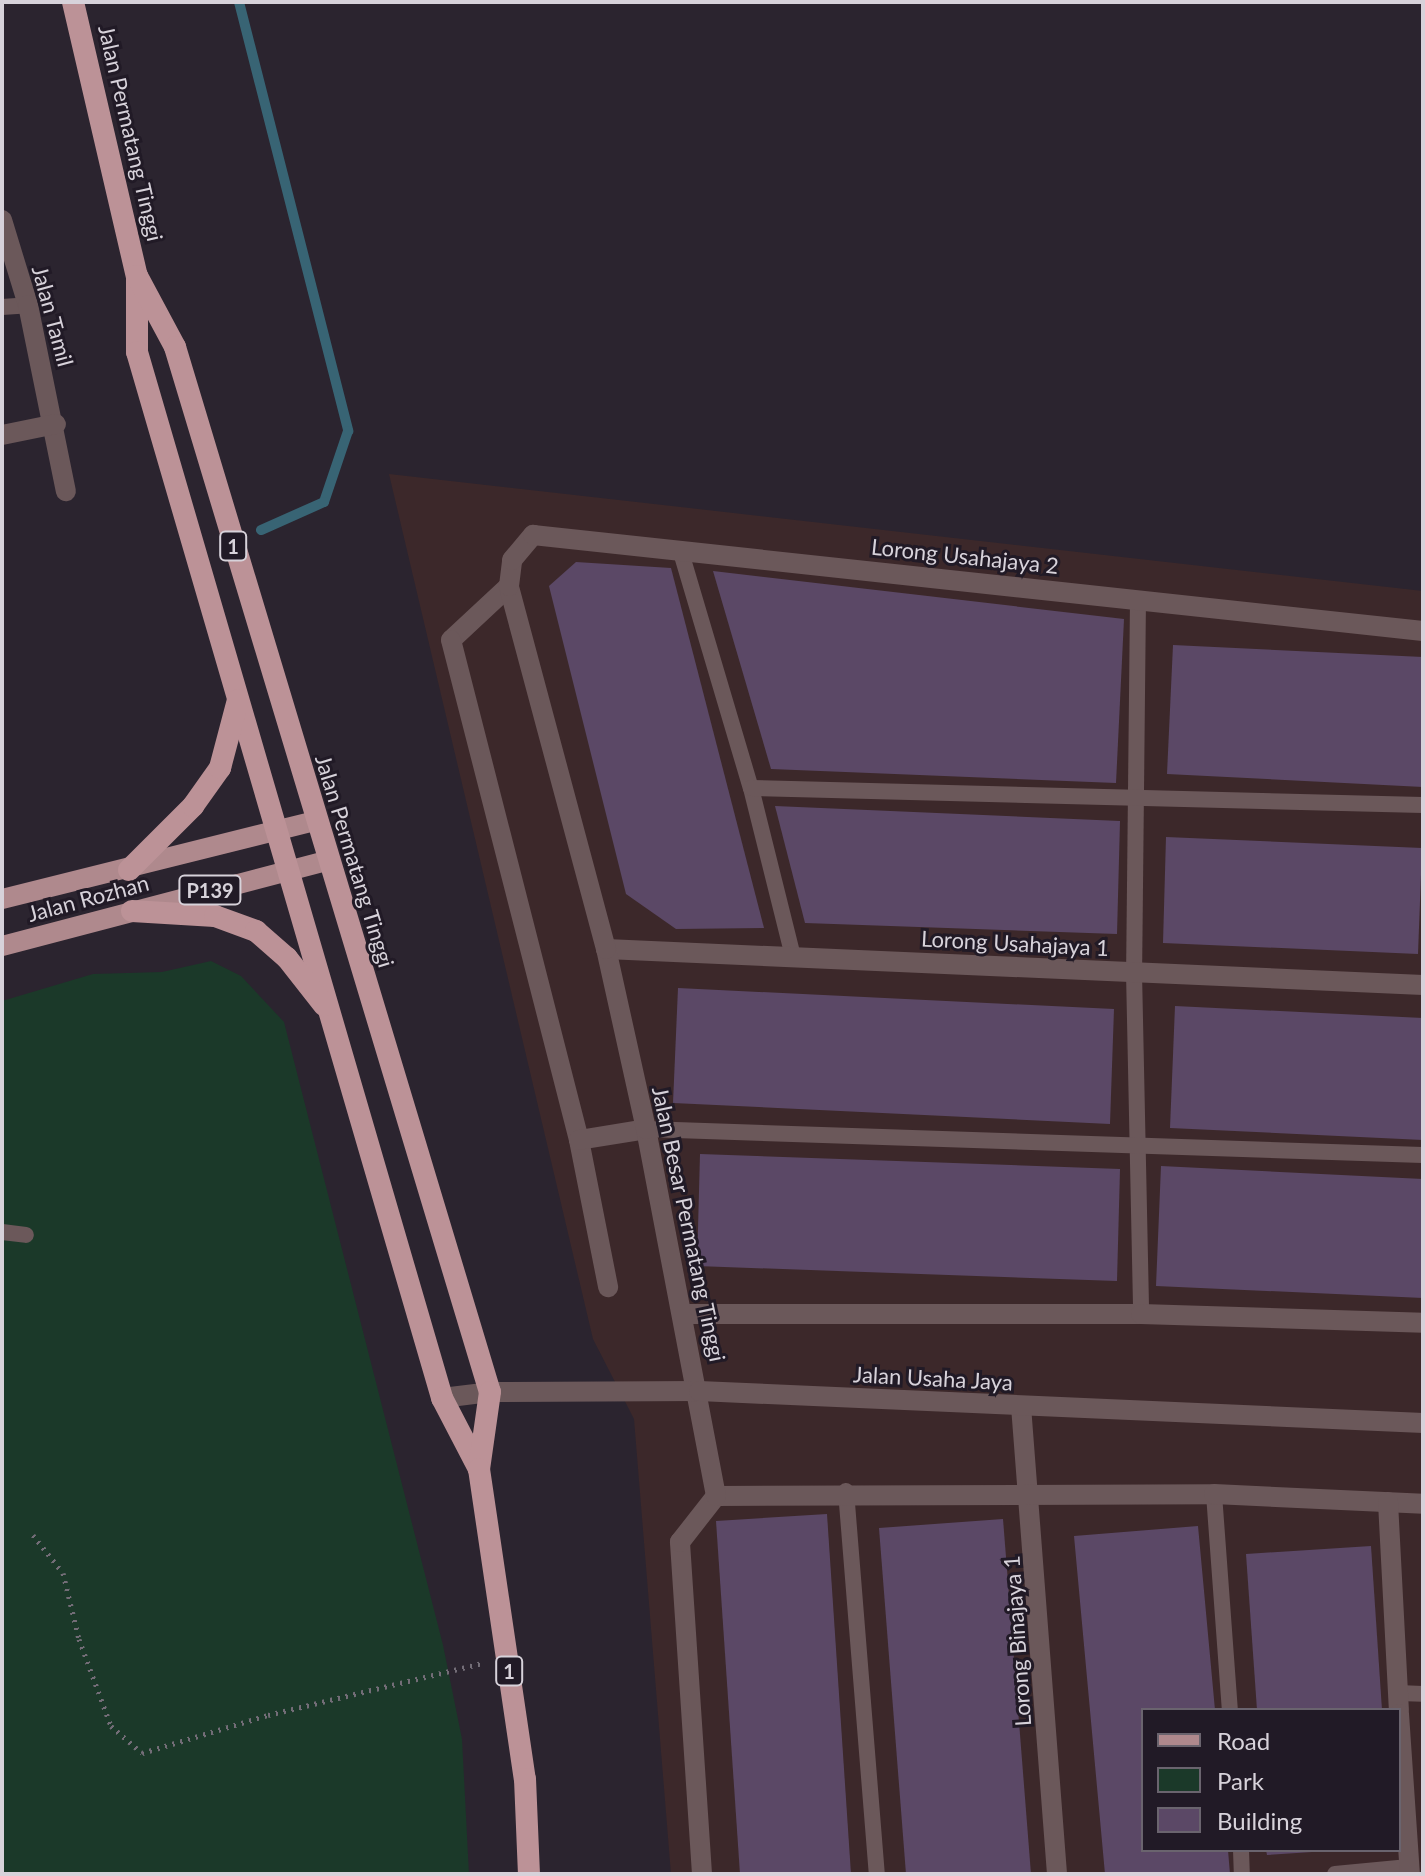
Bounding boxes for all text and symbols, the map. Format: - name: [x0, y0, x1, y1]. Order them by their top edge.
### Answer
- street label: Jalan Permatang Tinggi: [93, 22, 169, 244]
- street label: Jalan Tamil: [27, 262, 79, 370]
- road number: 1: [219, 530, 247, 562]
- street label: Lorong Usahajaya 2: [870, 533, 1060, 579]
- street label: Jalan Permatang Tinggi: [310, 751, 400, 971]
- street label: Jalan Rozhan: [24, 869, 152, 927]
- road number: P139: [178, 874, 242, 906]
- street label: Lorong Usahajaya 1: [920, 925, 1110, 961]
- street label: Jalan Besar Permatang Tinggi: [647, 1084, 731, 1364]
- street label: Jalan Usaha Jaya: [852, 1361, 1014, 1395]
- street label: Lorong Binajaya 1: [998, 1555, 1036, 1727]
- road number: 1: [495, 1655, 523, 1687]
- legend: [1141, 1708, 1401, 1852]
- text: Road: [1217, 1726, 1270, 1755]
- text: Park: [1217, 1766, 1264, 1795]
- text: Building: [1217, 1806, 1302, 1835]

